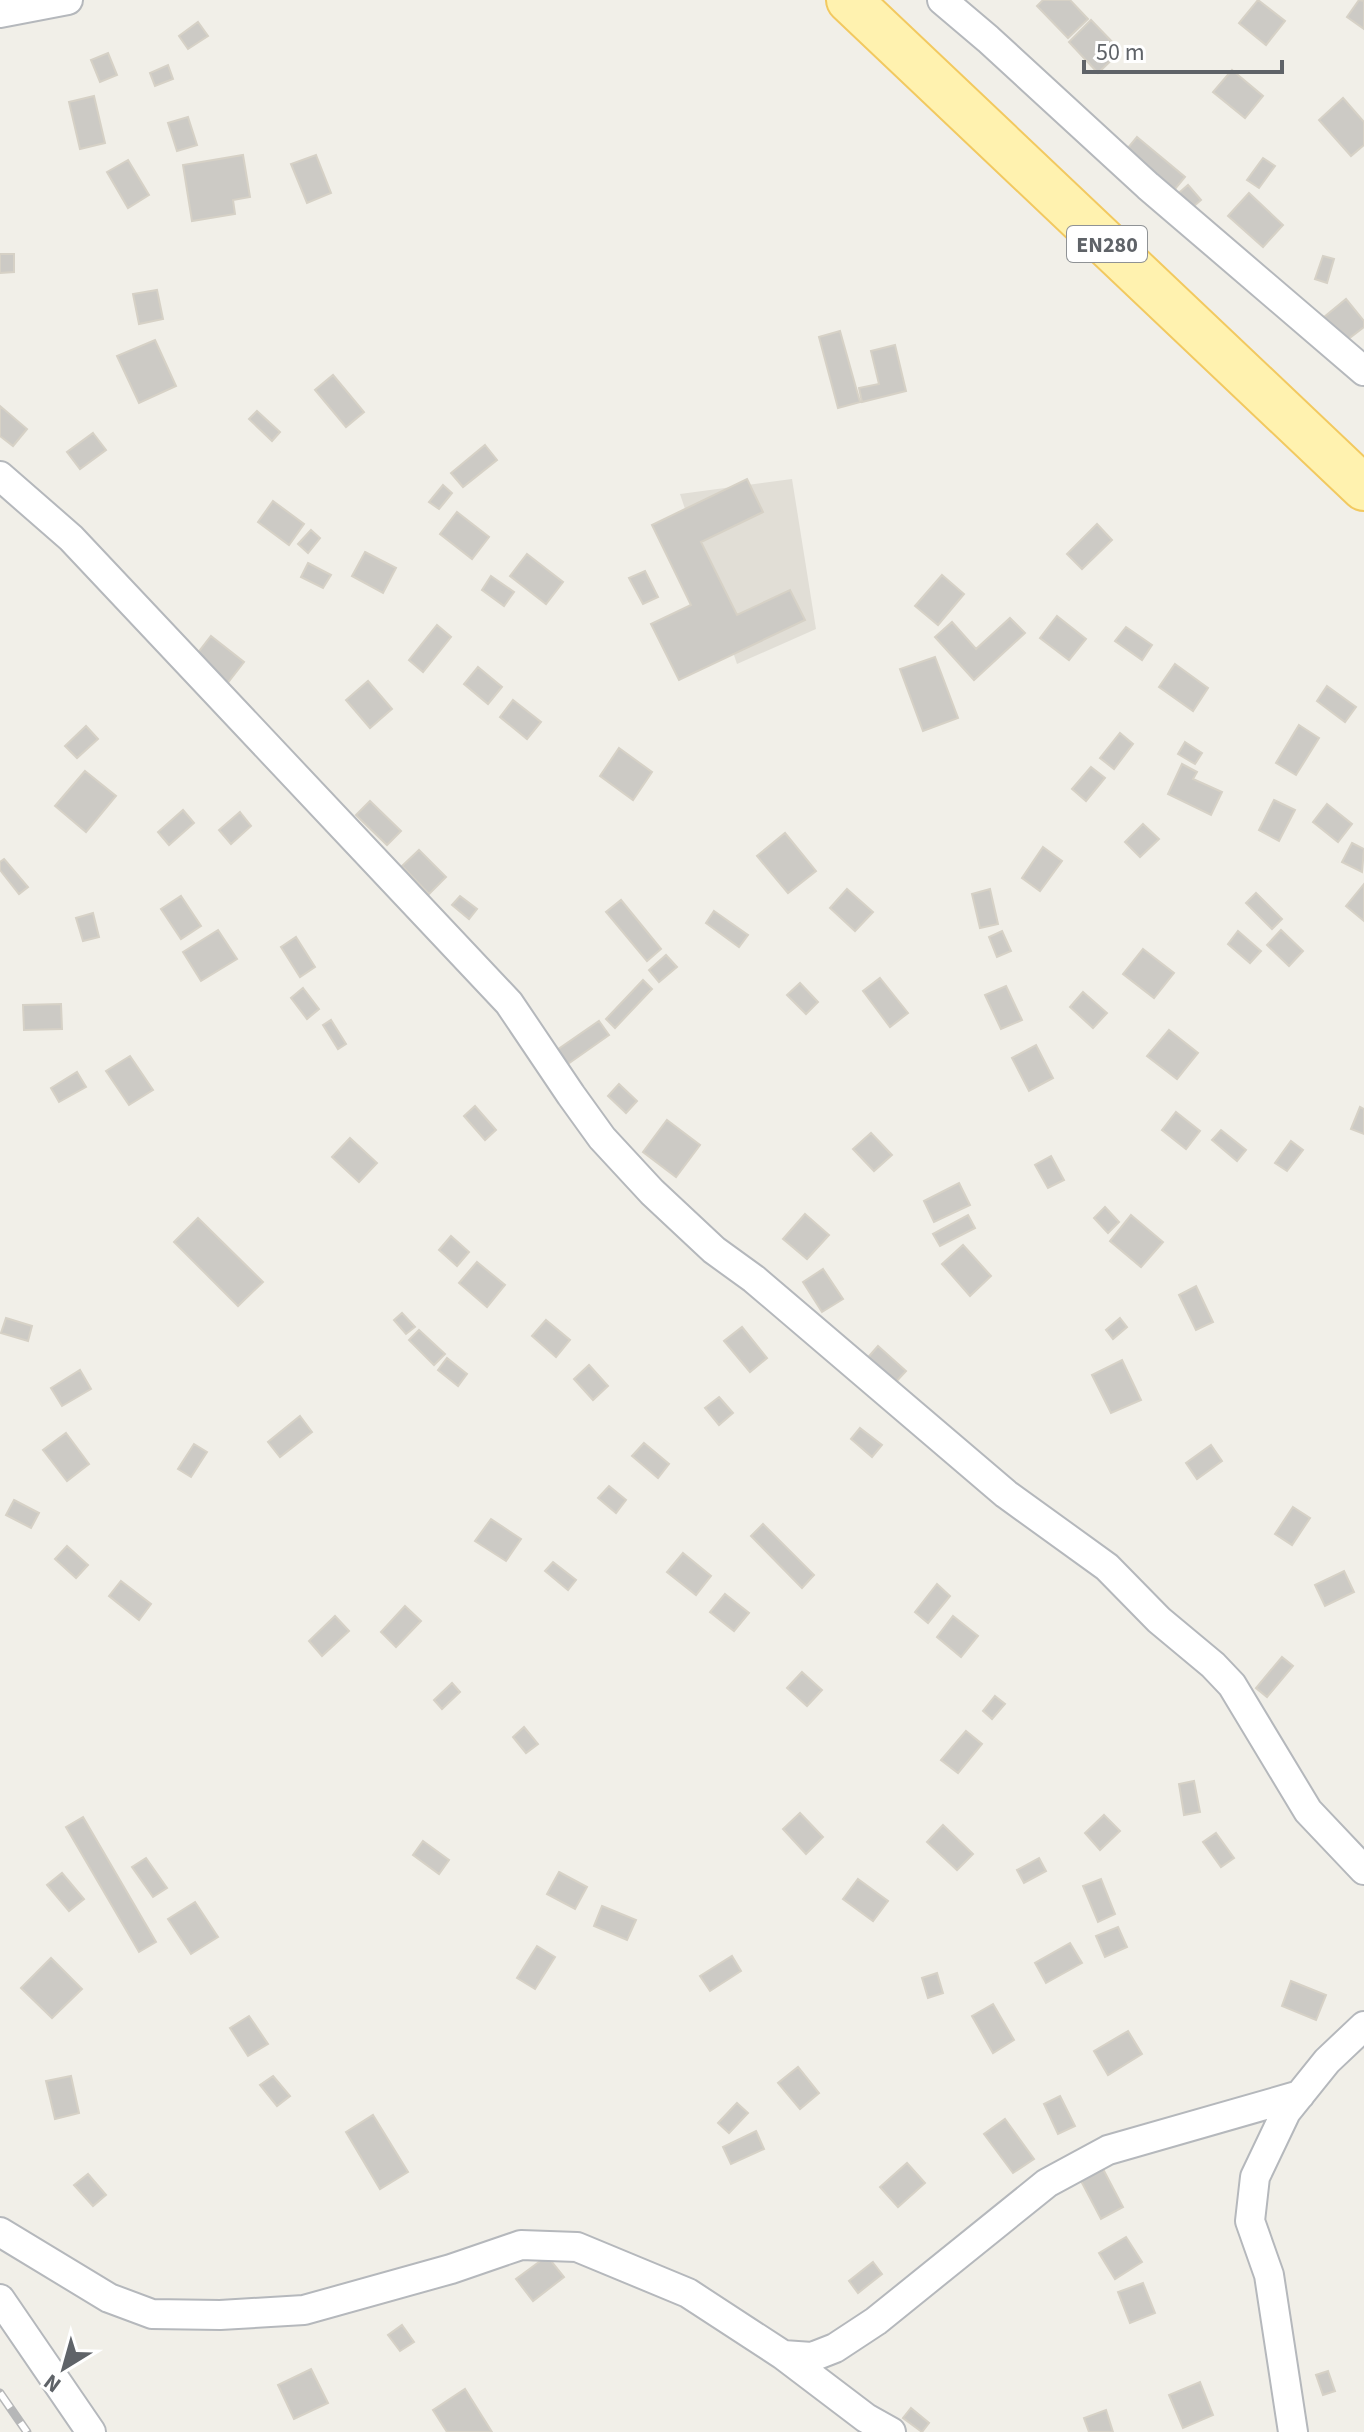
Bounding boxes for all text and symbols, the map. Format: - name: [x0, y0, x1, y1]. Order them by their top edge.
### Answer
- scale bar: [1084, 24, 1282, 74]
- text: 50 m: [1096, 35, 1145, 70]
- road number: EN280: [1067, 226, 1147, 262]
- north arrow: [24, 2328, 104, 2408]
- text: N: [37, 2366, 68, 2400]

